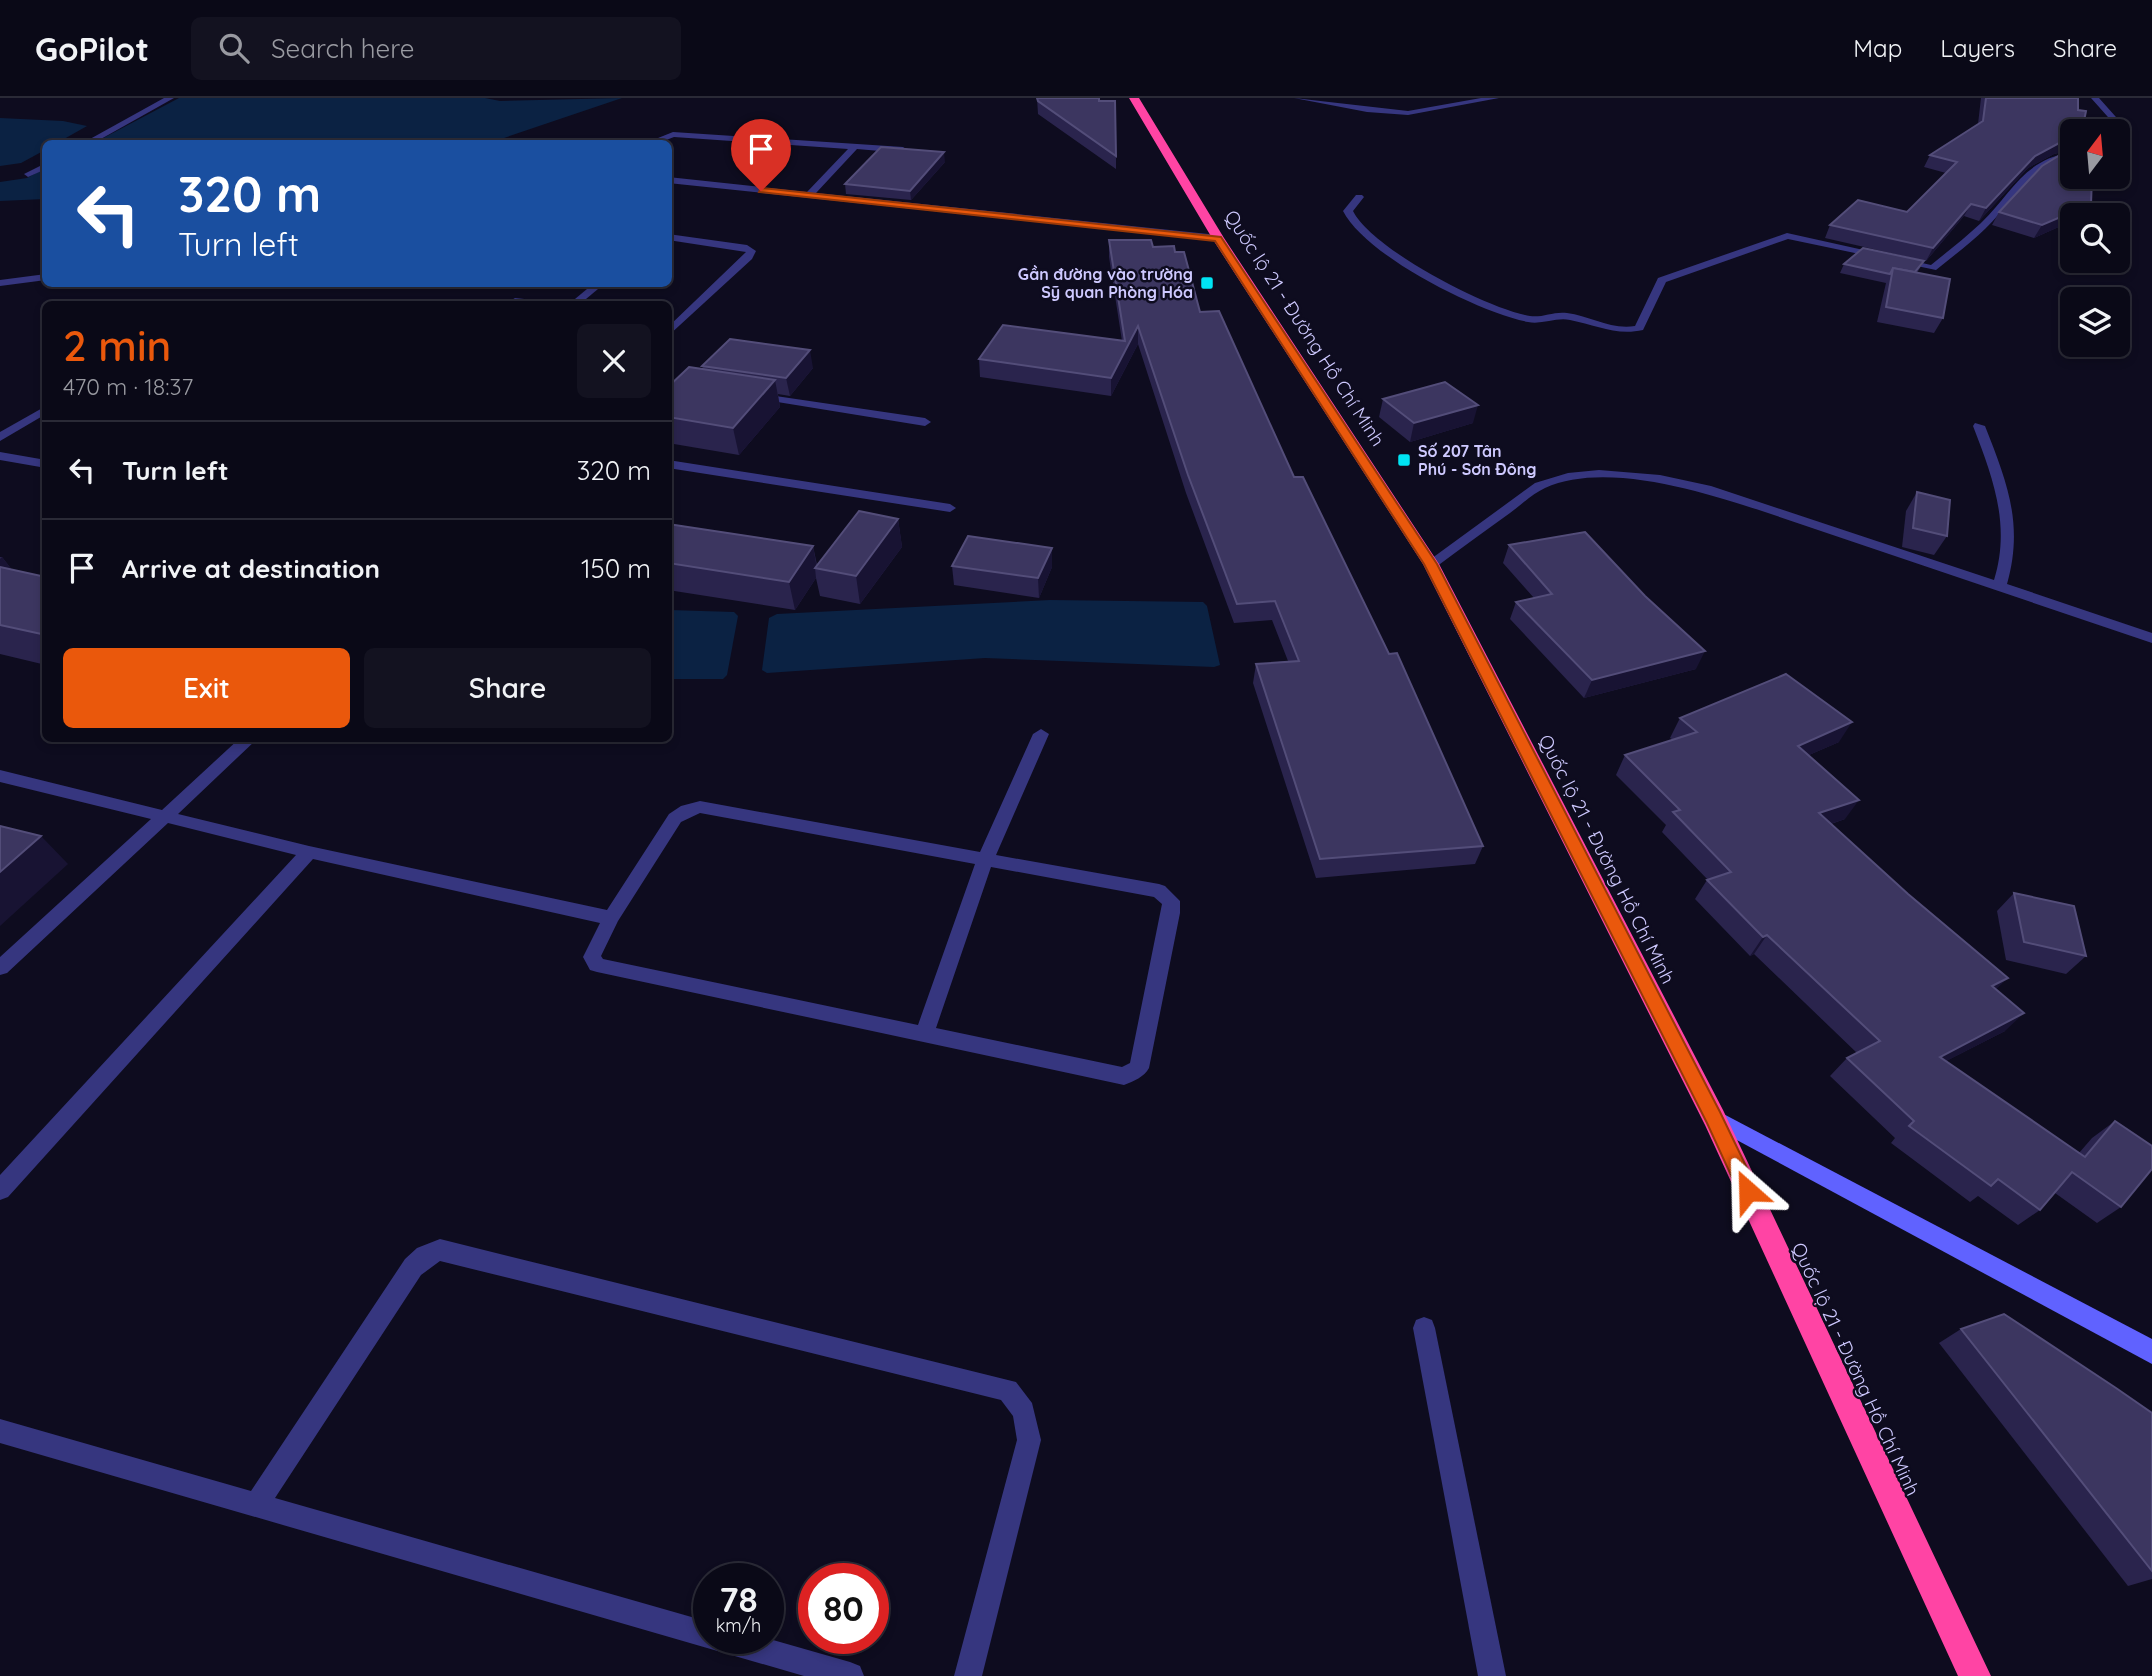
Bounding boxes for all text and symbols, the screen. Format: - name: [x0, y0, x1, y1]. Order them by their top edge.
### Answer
- search box: [191, 17, 681, 80]
- text: GoPilot: [35, 28, 149, 69]
- icon: search: [215, 29, 253, 67]
- text: Search here: [271, 32, 414, 65]
- text: Map: [1853, 33, 1902, 63]
- text: Layers: [1940, 33, 2015, 63]
- text: Share: [2053, 33, 2117, 63]
- pin: [731, 119, 791, 191]
- north arrow: [2060, 119, 2130, 189]
- map controls: [2060, 119, 2130, 357]
- icon: arrive: [742, 130, 780, 168]
- text: 320 m: [178, 163, 321, 224]
- icon: left: [63, 168, 154, 259]
- button: search: [2060, 203, 2130, 273]
- street label: Quốc lộ 21 - Đường Hồ Chí Minh: [1220, 205, 1390, 451]
- text: Turn left: [178, 224, 299, 264]
- place label: Gần đường vào trường Sỹ quan Phòng Hóa: [1018, 264, 1193, 302]
- marker: Gần đường vào trường Sỹ quan Phòng Hóa: [1199, 275, 1215, 291]
- button: layers: [2060, 287, 2130, 357]
- text: 2 min: [63, 319, 171, 372]
- button: close: [577, 324, 651, 398]
- text: 470 m · 18:37: [63, 372, 193, 401]
- place label: Số 207 Tân Phú - Sơn Đông: [1418, 441, 1536, 479]
- icon: left: [63, 451, 101, 489]
- marker: Số 207 Tân Phú - Sơn Đông: [1396, 452, 1412, 468]
- text: Turn left: [122, 454, 229, 487]
- text: 320 m: [577, 454, 651, 487]
- icon: arrive: [63, 549, 101, 587]
- text: Arrive at destination: [122, 552, 380, 585]
- text: 150 m: [581, 552, 651, 585]
- button: Exit: [63, 648, 350, 728]
- button: Share: [364, 648, 651, 728]
- street label: Quốc lộ 21 - Đường Hồ Chí Minh: [1533, 730, 1681, 988]
- position arrow: [1711, 1154, 1785, 1228]
- street label: Quốc lộ 21 - Đường Hồ Chí Minh: [1787, 1239, 1925, 1499]
- speed limit sign: 80: [798, 1563, 889, 1654]
- text: 78: [719, 1577, 758, 1621]
- text: km/h: [716, 1614, 761, 1637]

